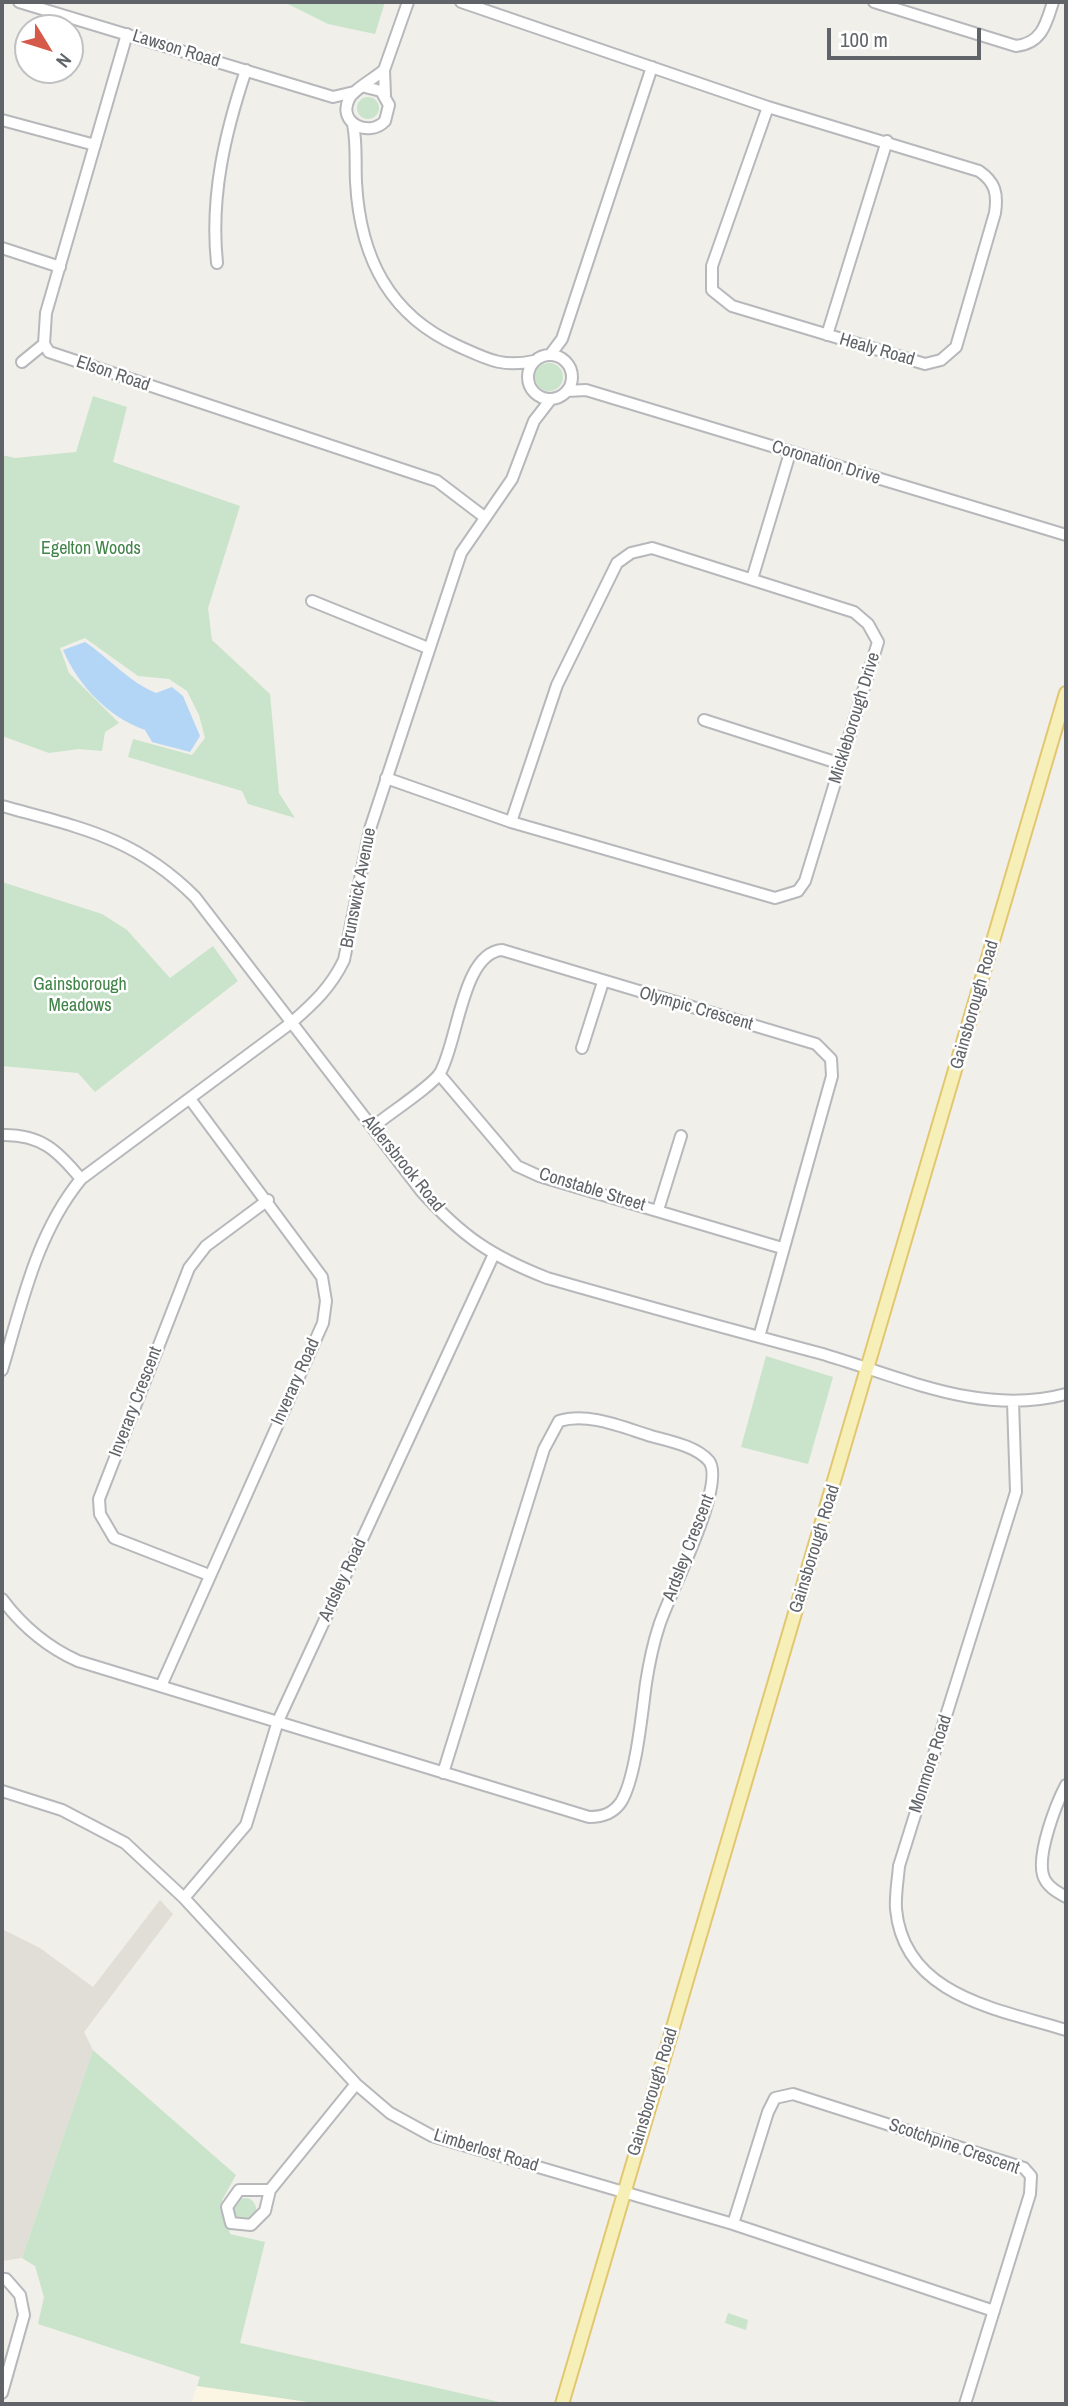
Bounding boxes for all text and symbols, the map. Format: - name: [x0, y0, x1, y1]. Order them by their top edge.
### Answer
- north arrow: [14, 14, 84, 84]
- scale bar: [830, 14, 984, 58]
- street label: Lawson Road: [130, 25, 222, 73]
- text: 100 m: [840, 25, 888, 54]
- text: N: [50, 48, 78, 73]
- street label: Healy Road: [837, 329, 917, 371]
- street label: Elson Road: [73, 351, 153, 397]
- street label: Coronation Drive: [769, 436, 883, 490]
- park label: Egelton Woods: [41, 538, 141, 560]
- street label: Mickleborough Drive: [825, 650, 885, 786]
- street label: Brunswick Avenue: [337, 826, 381, 950]
- street label: Gainsborough Road: [946, 938, 1004, 1072]
- park label: Gainsborough Meadows: [33, 974, 127, 1016]
- street label: Olympic Crescent: [637, 982, 755, 1036]
- street label: Aldersbrook Road: [357, 1111, 449, 1217]
- street label: Constable Street: [536, 1164, 648, 1216]
- street label: Inverary Road: [267, 1335, 325, 1429]
- street label: Inverary Crescent: [105, 1344, 167, 1460]
- street label: Gainsborough Road: [785, 1482, 845, 1616]
- street label: Ardsley Crescent: [659, 1492, 719, 1604]
- street label: Ardsley Road: [314, 1535, 372, 1625]
- street label: Monmore Road: [905, 1712, 957, 1816]
- street label: Gainsborough Road: [623, 2025, 683, 2159]
- street label: Scotchpine Crescent: [886, 2114, 1022, 2180]
- street label: Limberlost Road: [431, 2125, 541, 2177]

